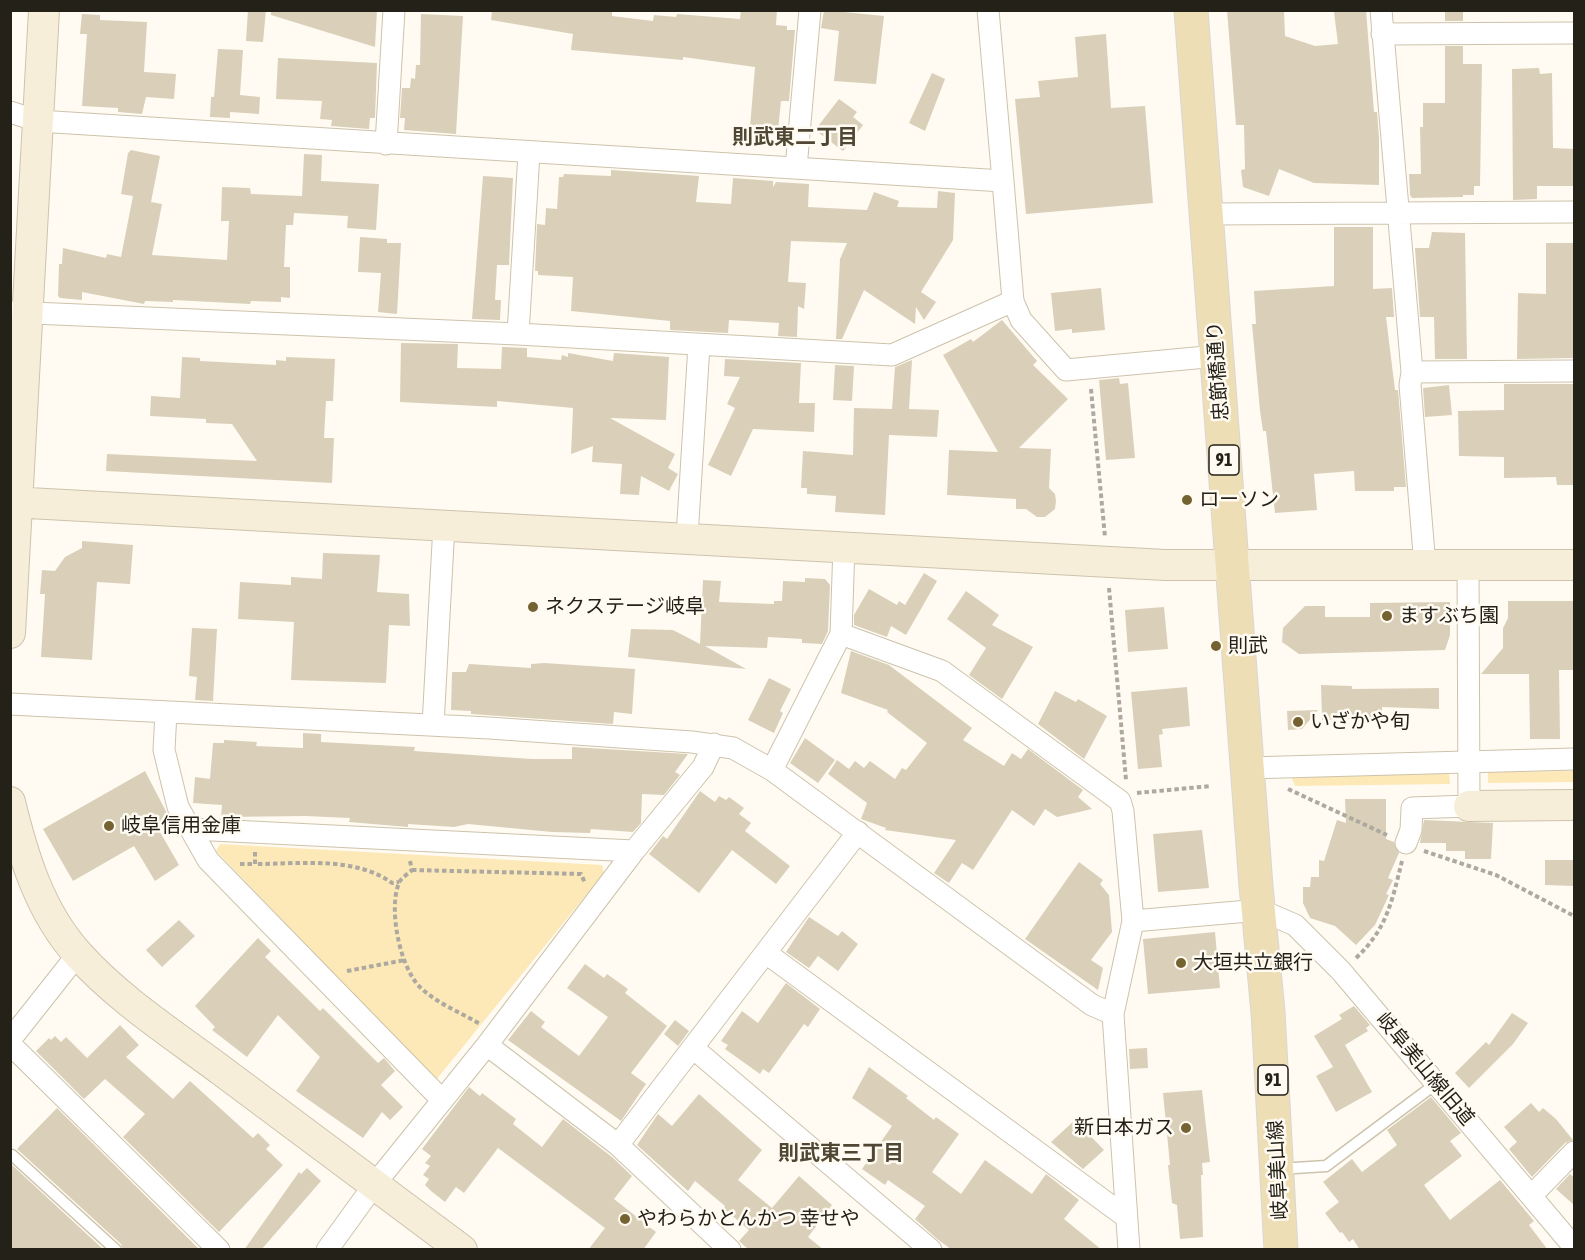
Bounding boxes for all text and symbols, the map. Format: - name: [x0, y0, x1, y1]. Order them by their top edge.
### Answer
- district label: 則武東二丁目: [732, 124, 858, 150]
- street label: 忠節橋通り: [1203, 320, 1233, 422]
- road number: 91: [1209, 445, 1239, 475]
- place label: ローソン: [1199, 488, 1279, 512]
- marker: ローソン: [1180, 493, 1194, 507]
- place label: ネクステージ岐阜: [545, 595, 705, 619]
- marker: ネクステージ岐阜: [526, 600, 540, 614]
- place label: ますぶち園: [1399, 604, 1499, 628]
- marker: ますぶち園: [1380, 609, 1394, 623]
- place label: 則武: [1228, 634, 1268, 658]
- marker: 則武: [1209, 639, 1223, 653]
- place label: いざかや旬: [1310, 710, 1410, 734]
- marker: いざかや旬: [1291, 715, 1305, 729]
- place label: 岐阜信用金庫: [121, 814, 241, 838]
- marker: 岐阜信用金庫: [102, 819, 116, 833]
- place label: 大垣共立銀行: [1193, 951, 1313, 975]
- marker: 大垣共立銀行: [1174, 956, 1188, 970]
- street label: 岐阜美山線旧道: [1371, 1008, 1479, 1130]
- road number: 91: [1258, 1065, 1288, 1095]
- place label: 新日本ガス: [1074, 1116, 1174, 1140]
- street label: 岐阜美山線: [1263, 1119, 1293, 1221]
- marker: 新日本ガス: [1179, 1121, 1193, 1135]
- district label: 則武東三丁目: [778, 1140, 904, 1166]
- place label: やわらかとんかつ 幸せや: [637, 1207, 860, 1231]
- marker: やわらかとんかつ 幸せや: [618, 1212, 632, 1226]

